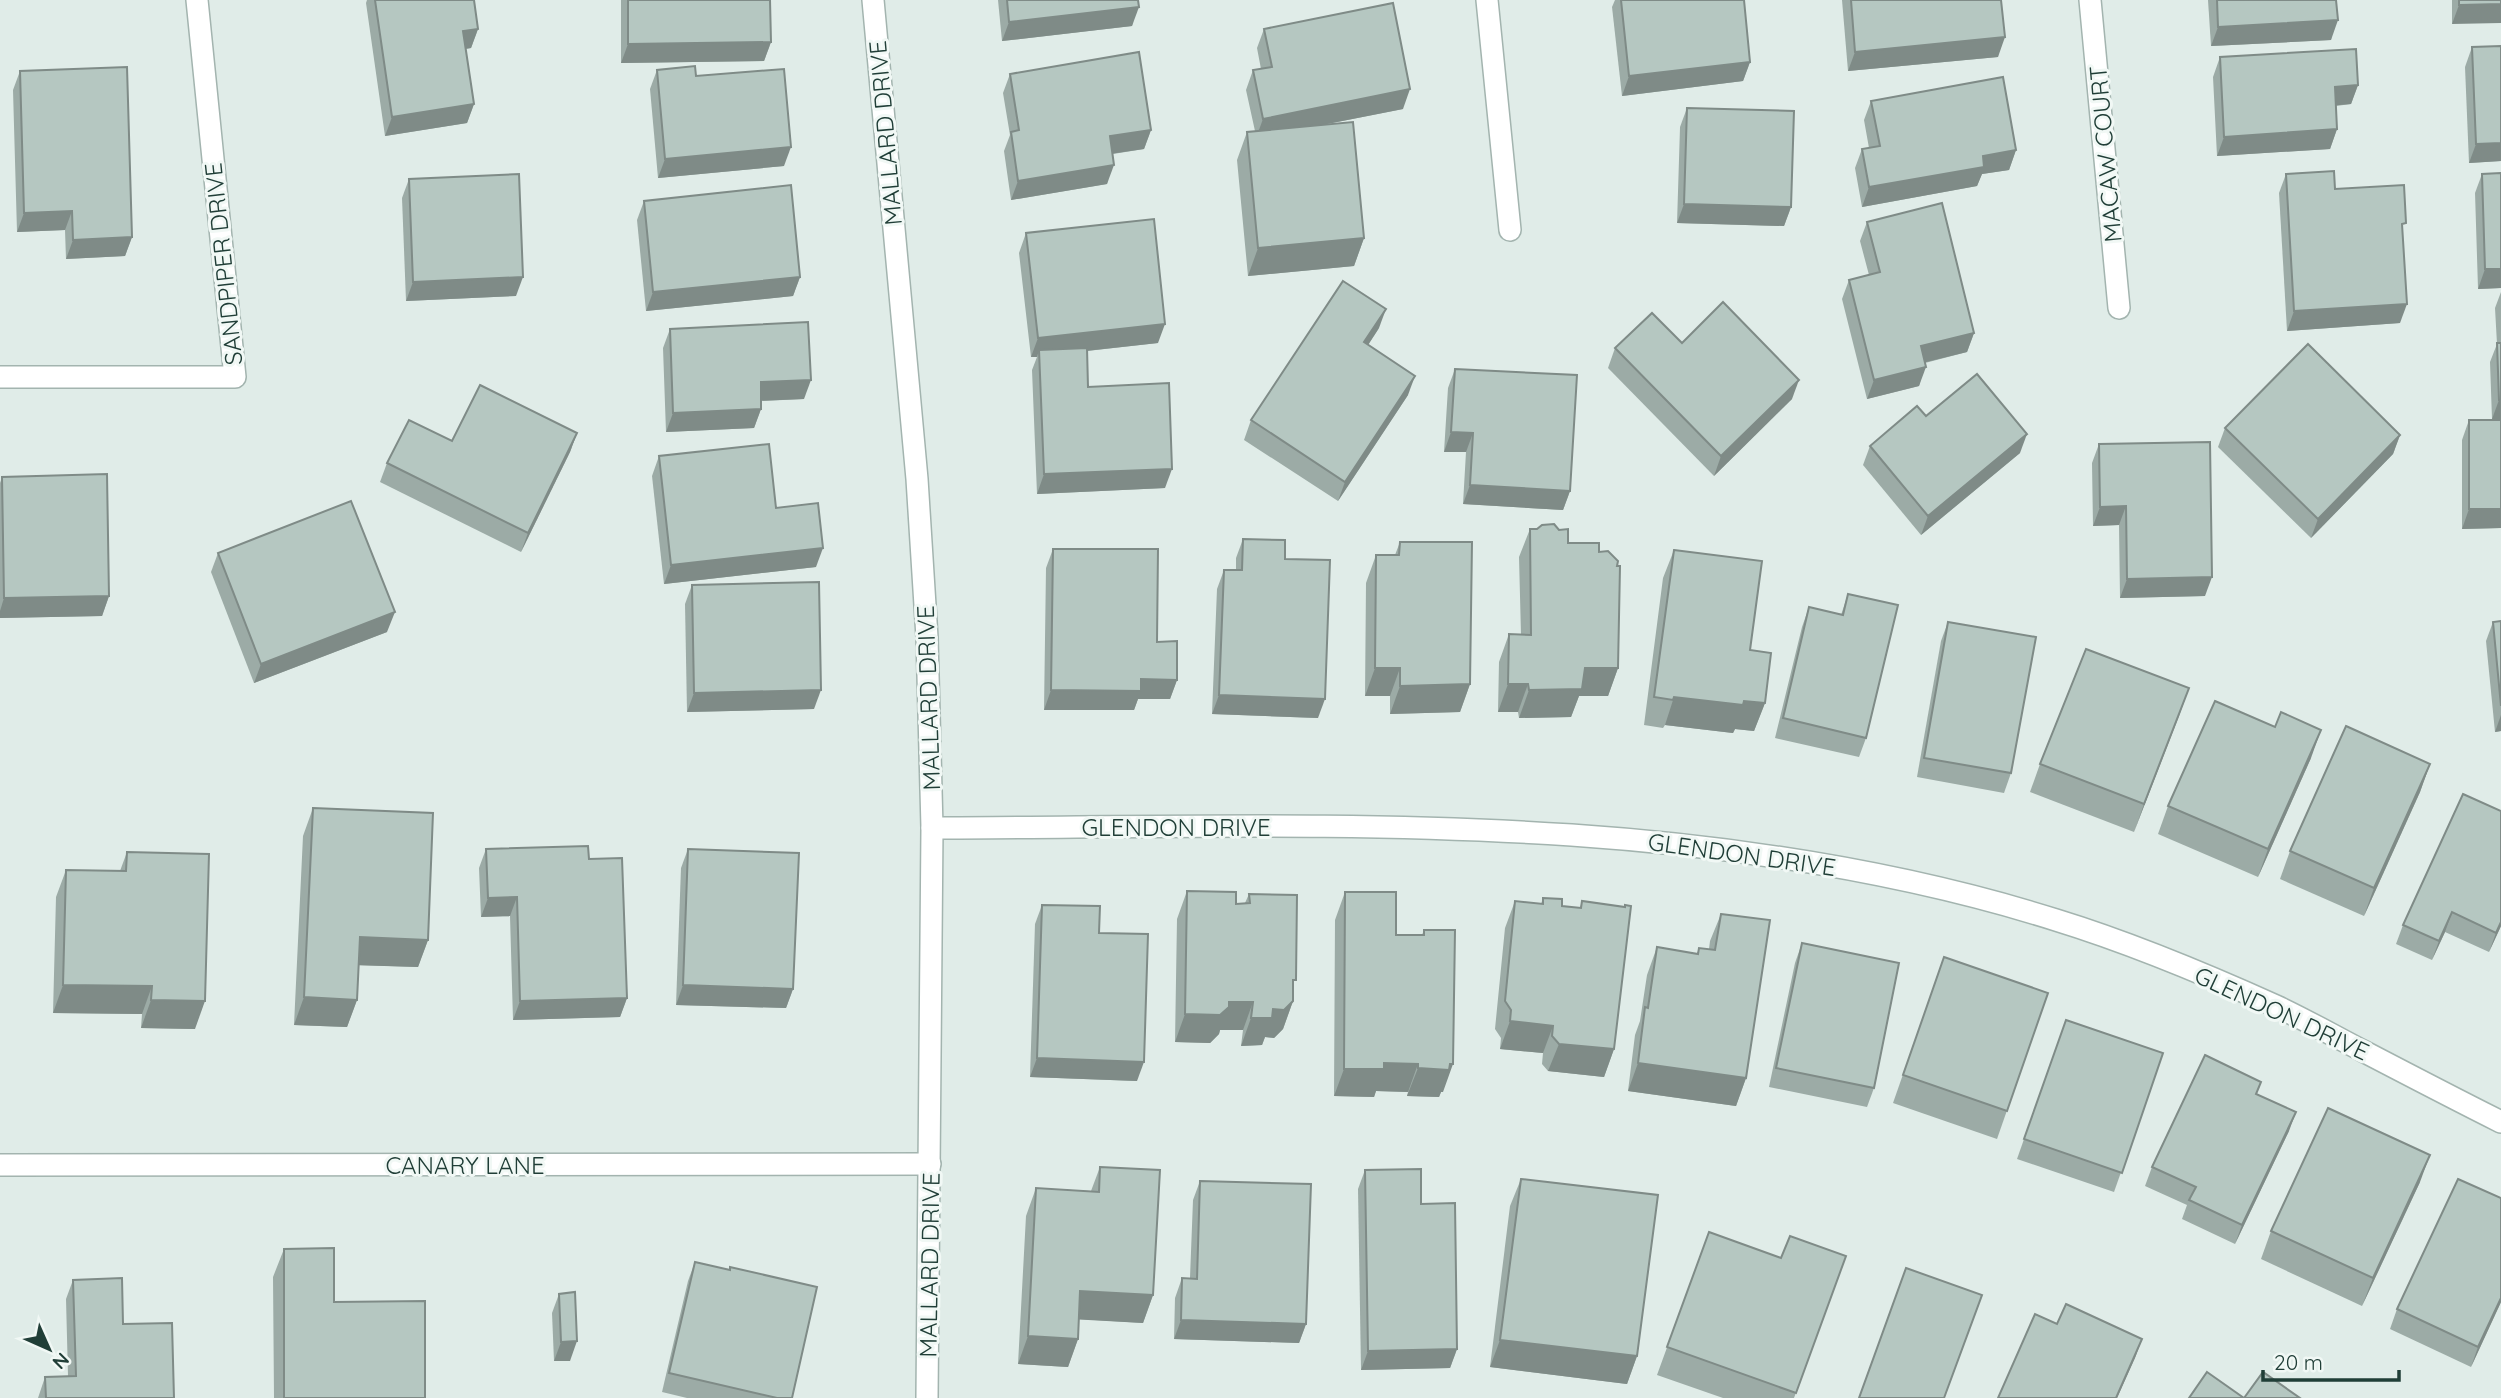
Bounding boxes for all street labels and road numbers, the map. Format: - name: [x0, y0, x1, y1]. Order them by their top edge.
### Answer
- street label: MALLARD DRIVE: [862, 39, 908, 227]
- street label: MACAW COURT: [2082, 64, 2128, 244]
- street label: SANDPIPER DRIVE: [197, 161, 249, 367]
- street label: MALLARD DRIVE: [910, 605, 946, 791]
- street label: GLENDON DRIVE: [1081, 812, 1271, 842]
- street label: GLENDON DRIVE: [1646, 826, 1838, 882]
- street label: GLENDON DRIVE: [2190, 959, 2374, 1067]
- street label: CANARY LANE: [385, 1150, 545, 1180]
- street label: MALLARD DRIVE: [912, 1172, 946, 1358]

